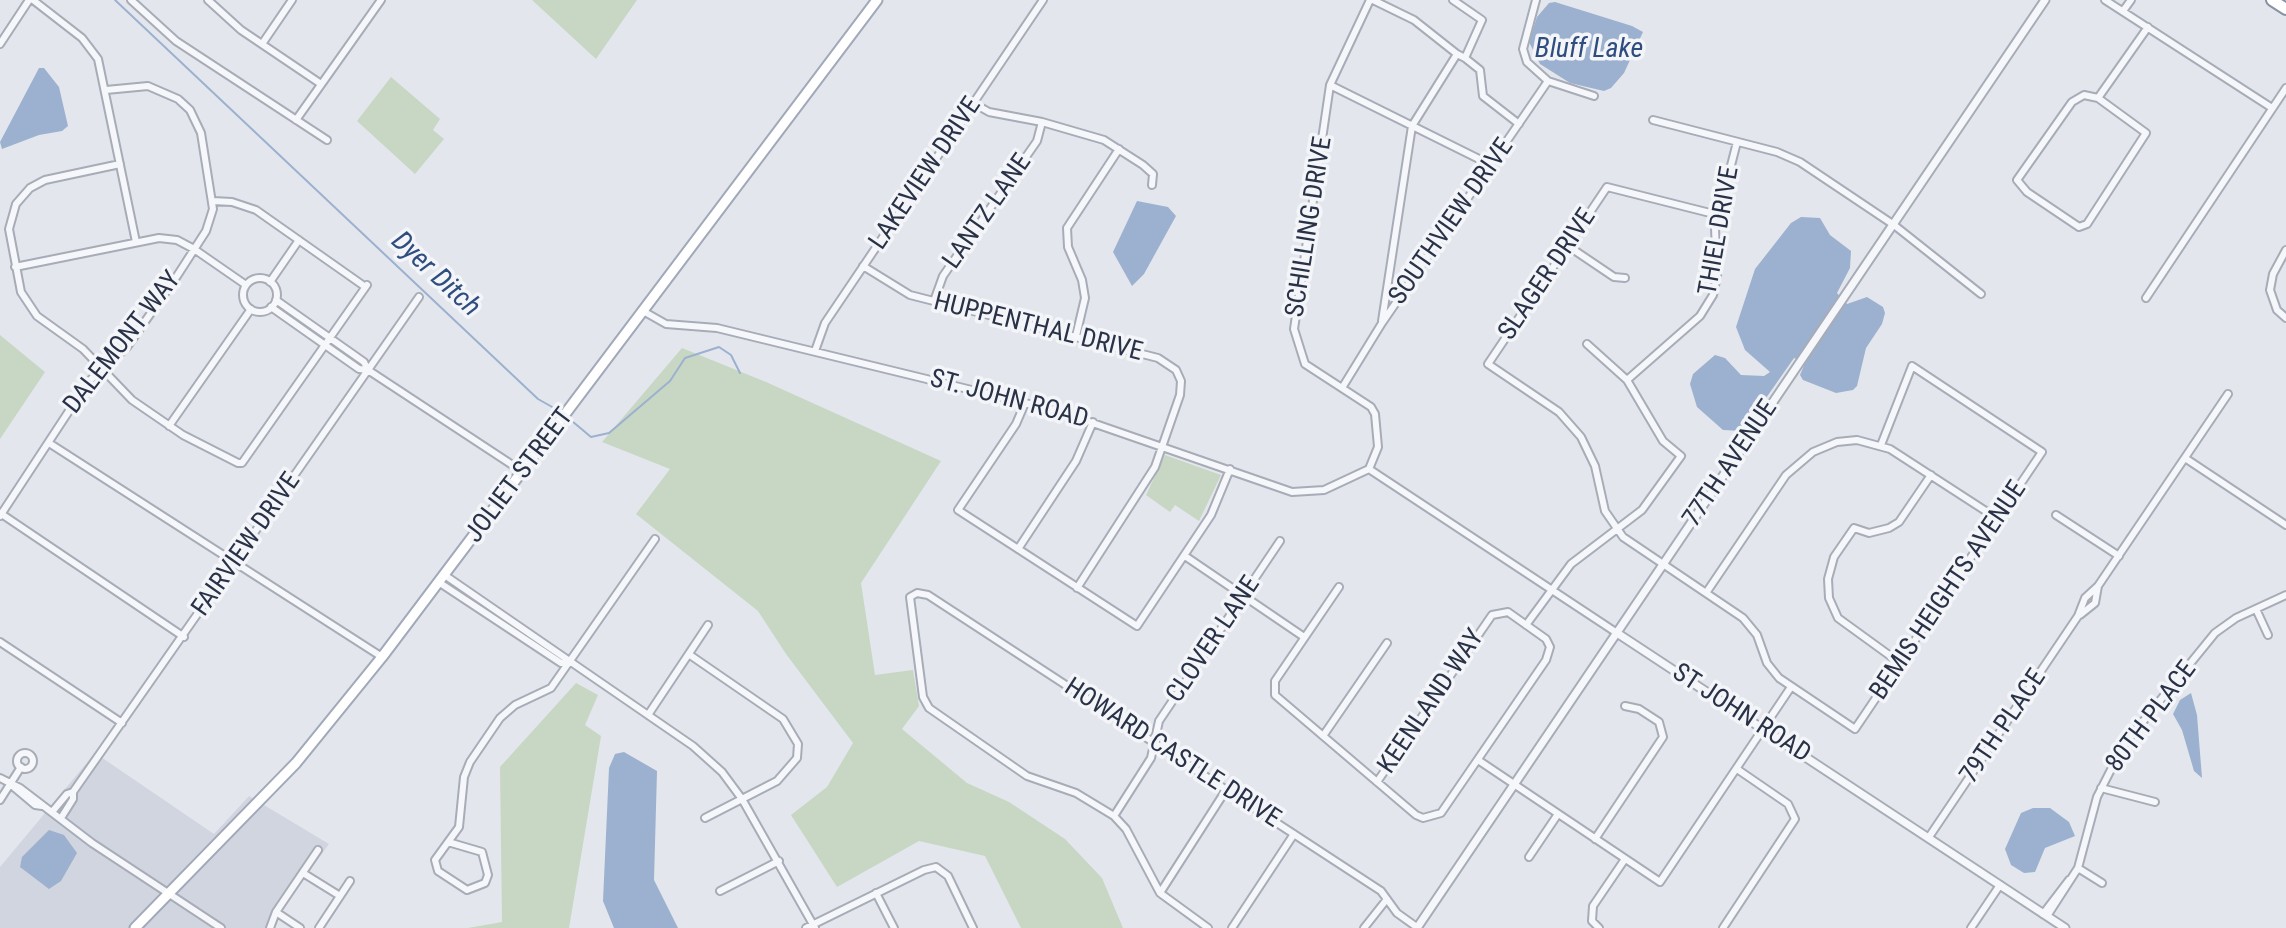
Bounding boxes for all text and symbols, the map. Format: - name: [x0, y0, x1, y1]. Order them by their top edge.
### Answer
- water label: Bluff Lake: [1535, 33, 1643, 67]
- street label: LAKEVIEW DRIVE: [864, 92, 988, 256]
- street label: SOUTHVIEW DRIVE: [1383, 133, 1521, 311]
- street label: SCHILLING DRIVE: [1280, 135, 1340, 319]
- street label: LANTZ LANE: [937, 149, 1039, 275]
- street label: THIEL DRIVE: [1693, 164, 1747, 298]
- street label: SLAGER DRIVE: [1493, 203, 1603, 347]
- water label: Dyer Ditch: [384, 225, 486, 325]
- street label: DALEMONT WAY: [58, 266, 188, 420]
- street label: HUPPENTHAL DRIVE: [930, 287, 1146, 369]
- street label: ST. JOHN ROAD: [926, 364, 1092, 436]
- street label: 77TH AVENUE: [1677, 395, 1785, 533]
- street label: JOLIET STREET: [459, 403, 581, 549]
- street label: FAIRVIEW DRIVE: [186, 467, 308, 623]
- street label: BEMIS HEIGHTS AVENUE: [1864, 476, 2034, 706]
- street label: CLOVER LANE: [1160, 571, 1268, 709]
- street label: KEENLAND WAY: [1372, 624, 1492, 780]
- street label: 80TH PLACE: [2100, 655, 2204, 779]
- street label: ST JOHN ROAD: [1666, 658, 1816, 770]
- street label: 79TH PLACE: [1954, 664, 2054, 790]
- street label: HOWARD CASTLE DRIVE: [1058, 672, 1286, 836]

